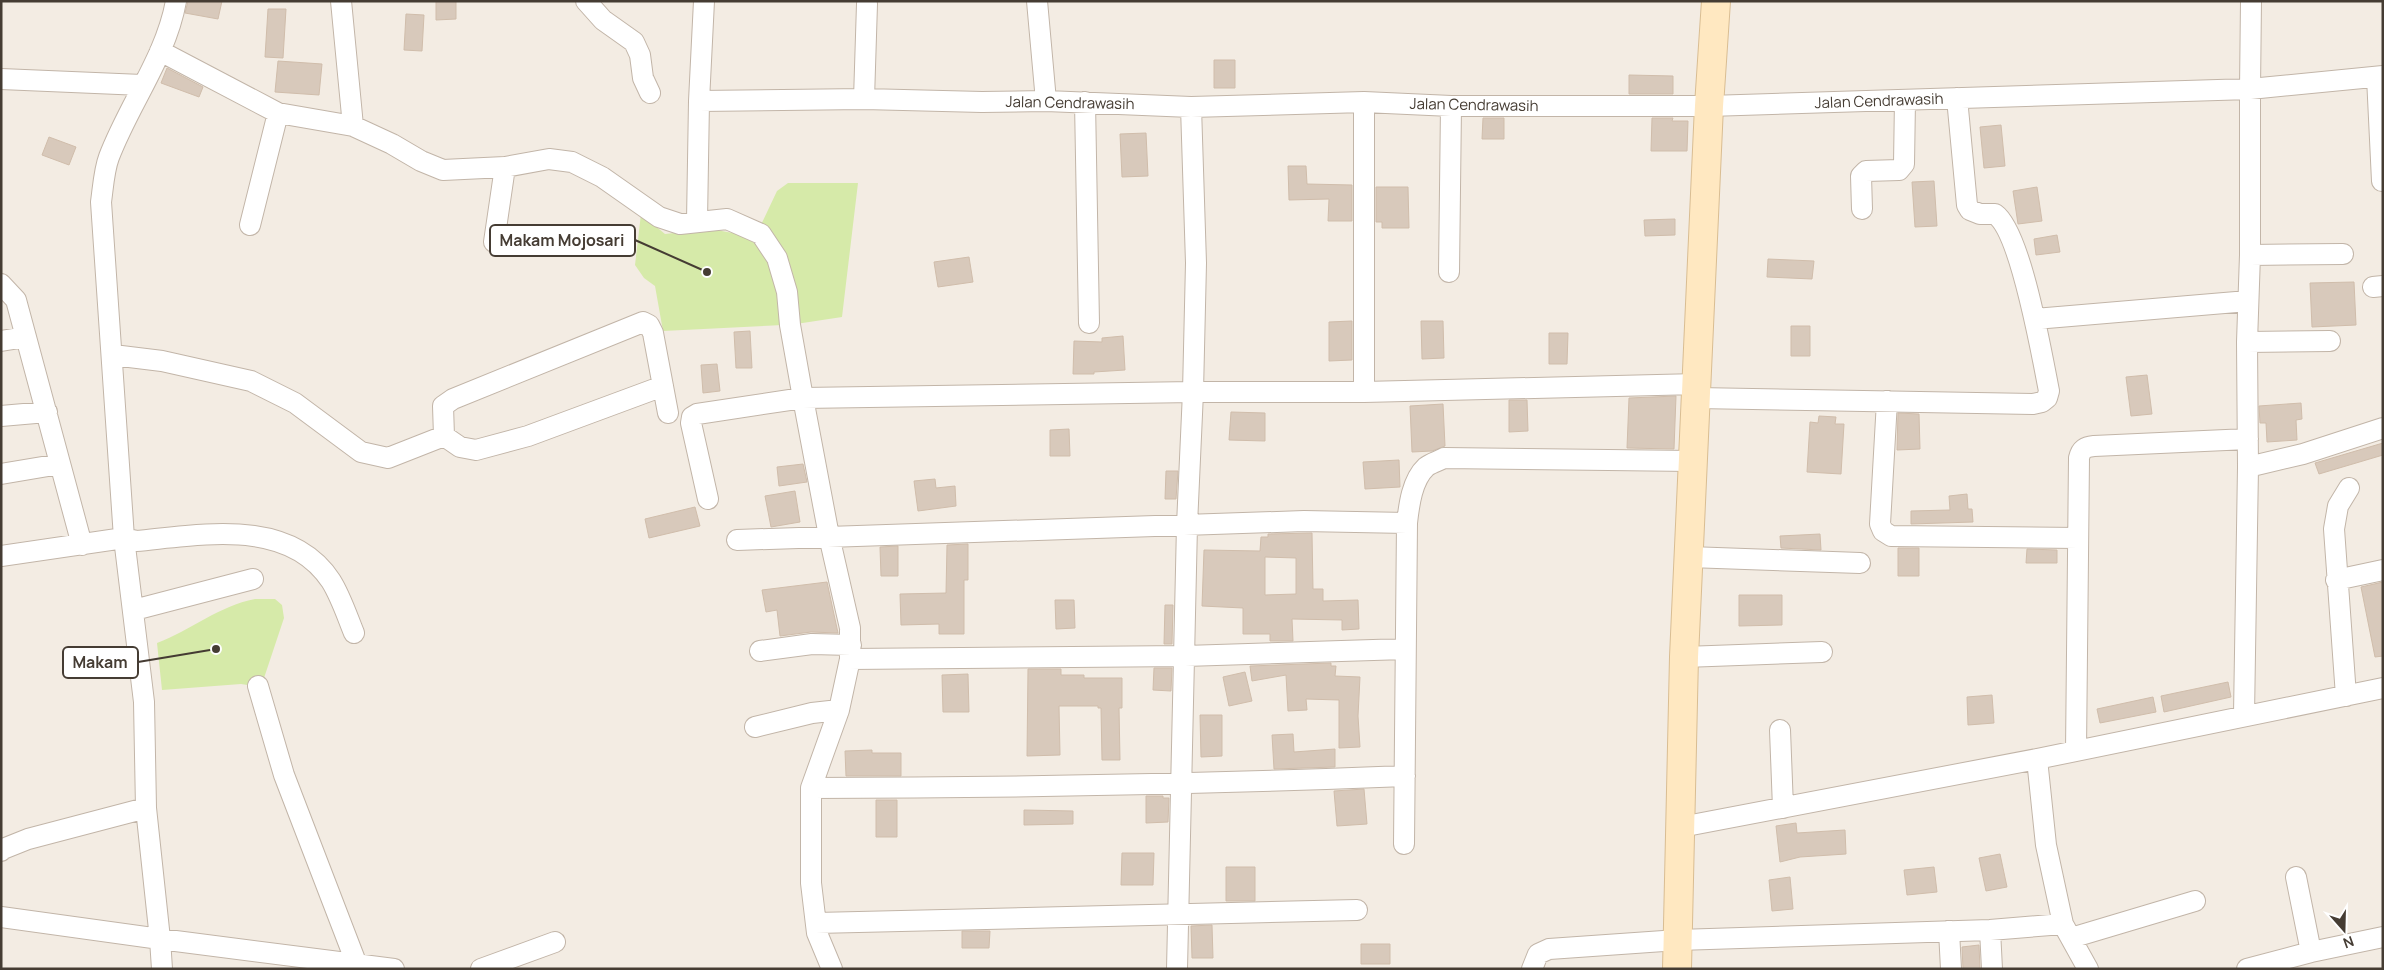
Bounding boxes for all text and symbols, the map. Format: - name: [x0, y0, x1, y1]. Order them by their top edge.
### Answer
- street label: Jalan Cendrawasih: [1814, 88, 1944, 113]
- street label: Jalan Cendrawasih: [1005, 91, 1135, 114]
- street label: Jalan Cendrawasih: [1409, 93, 1539, 116]
- callout: Makam Mojosari: [490, 225, 635, 256]
- text: Makam Mojosari: [500, 229, 624, 251]
- callout: Makam: [63, 647, 138, 678]
- text: Makam: [72, 651, 128, 673]
- north arrow: [2319, 905, 2369, 955]
- text: N: [2341, 932, 2357, 953]

